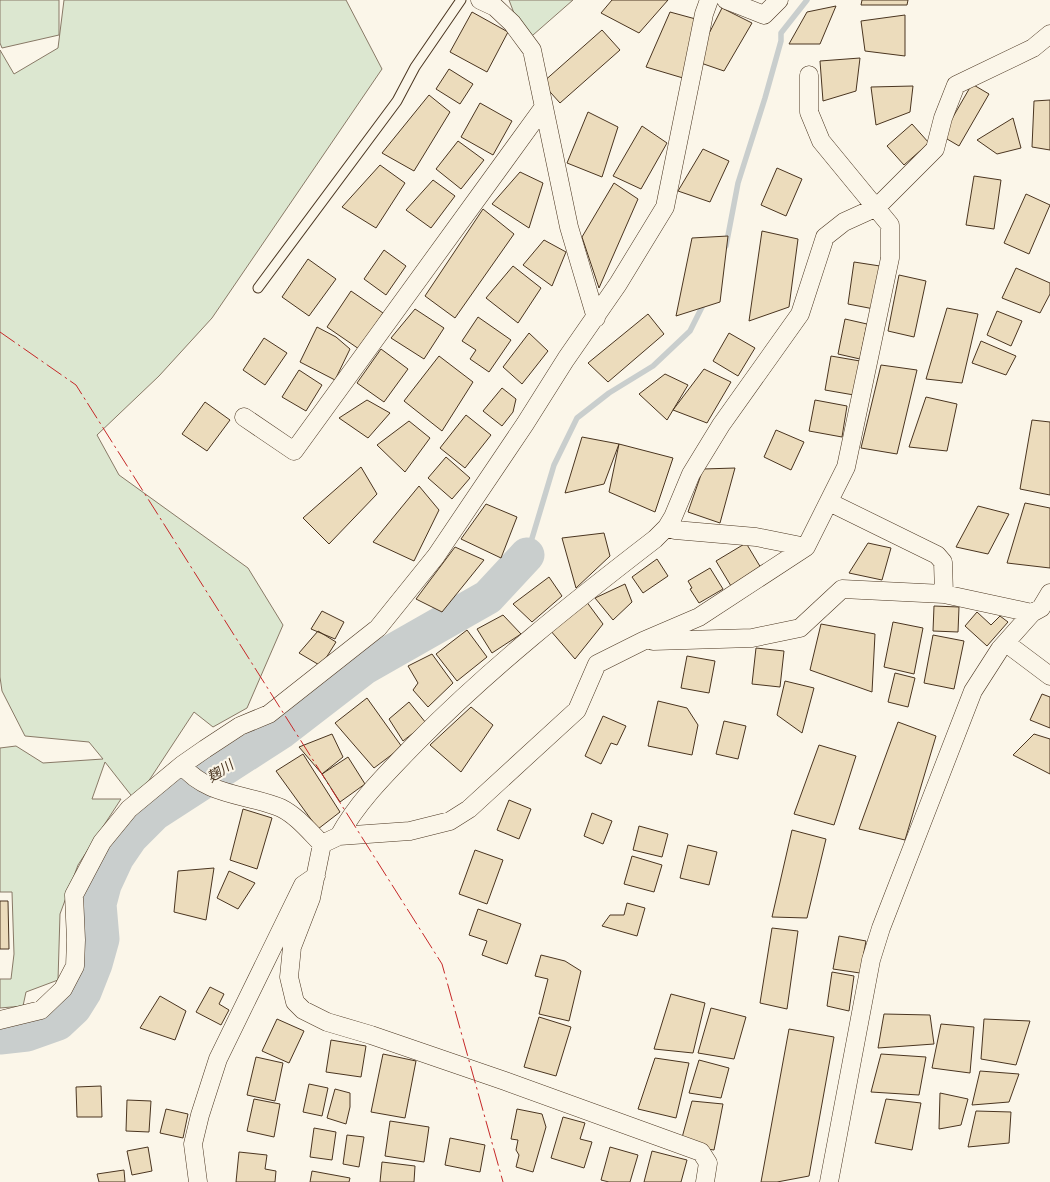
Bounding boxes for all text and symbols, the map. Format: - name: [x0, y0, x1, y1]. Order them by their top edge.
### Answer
- water label: 麹川: [204, 756, 238, 785]

